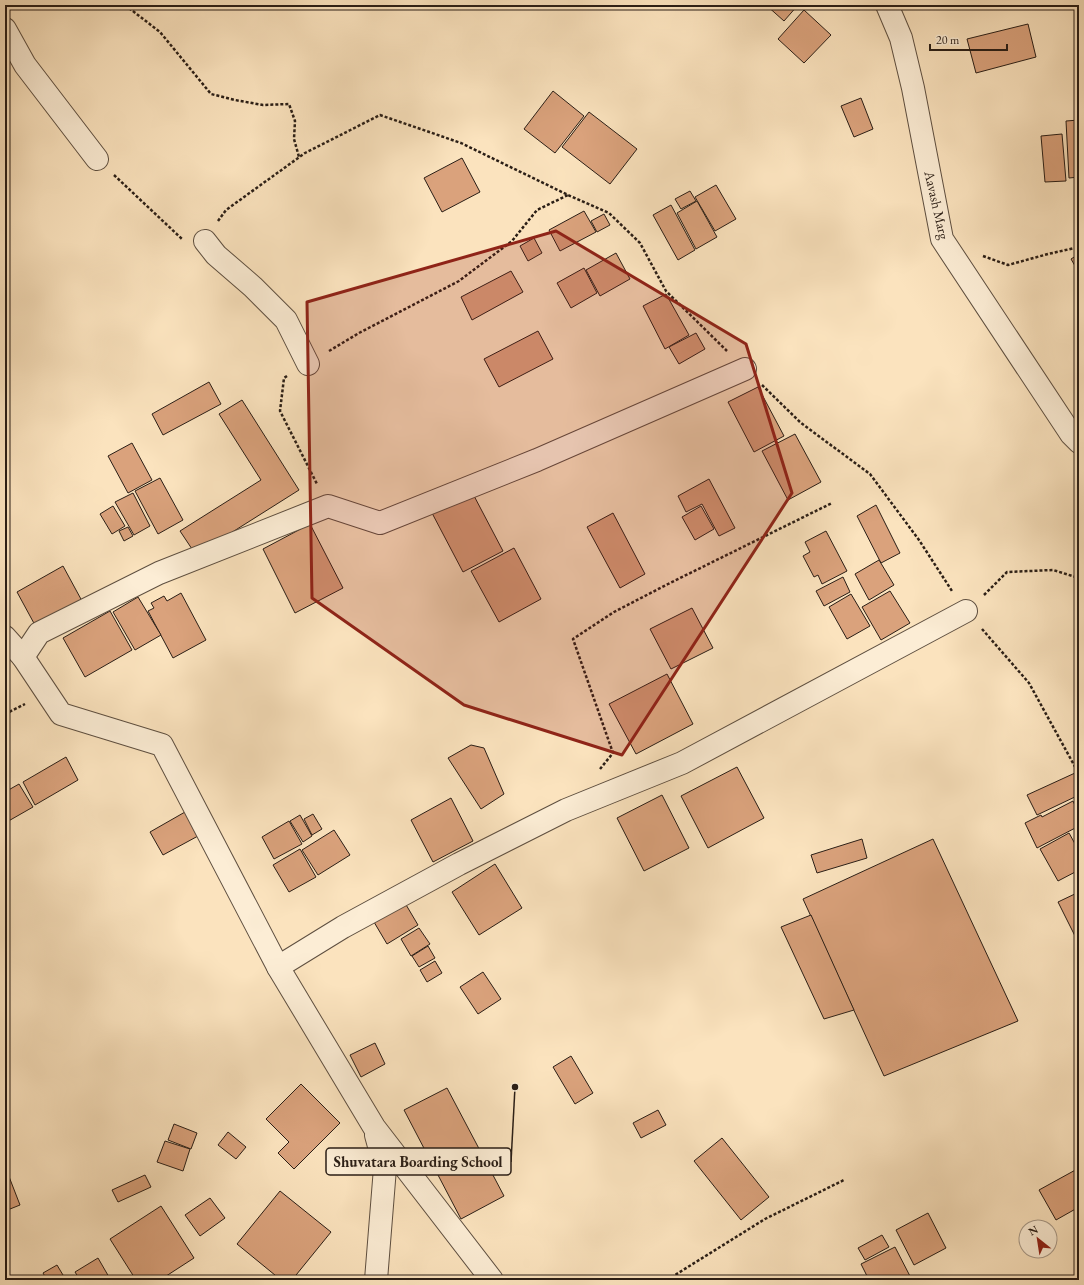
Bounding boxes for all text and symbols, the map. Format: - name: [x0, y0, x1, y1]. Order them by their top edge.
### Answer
- scale bar: [930, 26, 1007, 52]
- text: 20 m: [936, 32, 960, 48]
- street label: Aavash Marg: [920, 168, 954, 242]
- callout: Shuvatara Boarding School: [326, 1148, 511, 1175]
- text: Shuvatara Boarding School: [334, 1152, 503, 1171]
- north arrow: [1018, 1219, 1058, 1259]
- text: N: [1026, 1222, 1040, 1239]

